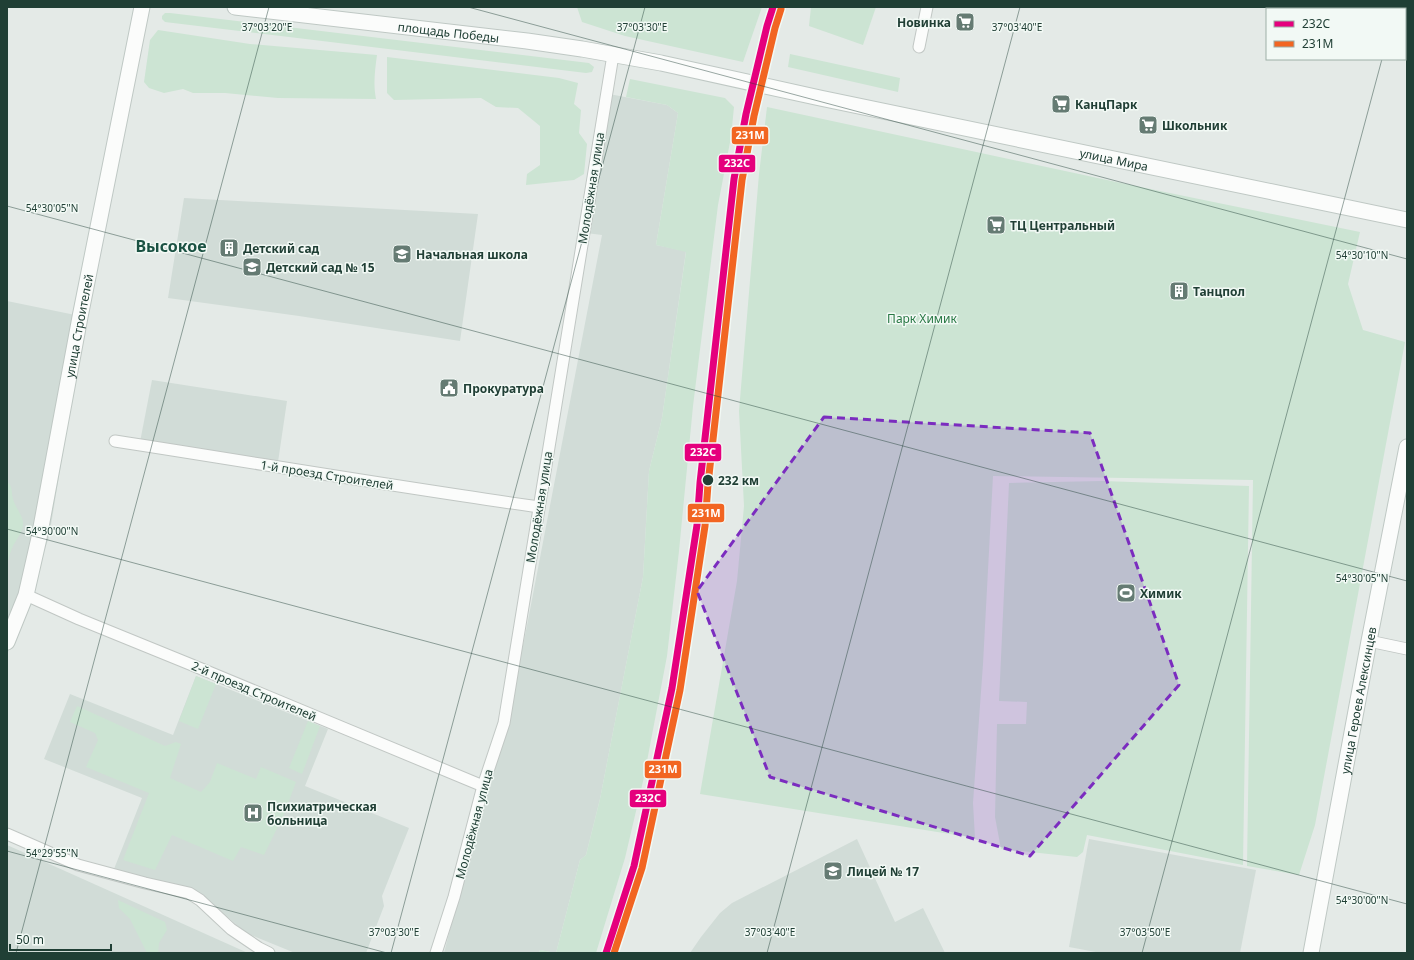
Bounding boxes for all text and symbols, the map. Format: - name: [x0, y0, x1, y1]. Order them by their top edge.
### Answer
- legend: [1266, 8, 1406, 60]
- supermarket icon: Новинка: [954, 11, 976, 33]
- place label: Новинка: [897, 14, 951, 31]
- text: 232C: [1302, 15, 1331, 32]
- street label: площадь Победы: [397, 18, 500, 46]
- text: 37°03'20"E: [242, 20, 292, 34]
- text: 37°03'30"E: [617, 20, 667, 34]
- text: 37°03'40"E: [992, 20, 1042, 34]
- text: 231М: [1302, 35, 1333, 52]
- supermarket icon: КанцПарк: [1050, 93, 1072, 115]
- place label: КанцПарк: [1075, 96, 1138, 113]
- supermarket icon: Школьник: [1137, 114, 1159, 136]
- place label: Школьник: [1162, 117, 1228, 134]
- line badge: 231М: [731, 126, 769, 145]
- text: 231М: [735, 127, 765, 142]
- street label: Молодёжная улица: [574, 131, 608, 245]
- street label: улица Мира: [1078, 144, 1150, 175]
- line badge: 232C: [718, 154, 756, 173]
- text: 232C: [724, 155, 750, 170]
- text: 54°30'05"N: [26, 201, 78, 215]
- supermarket icon: ТЦ Центральный: [985, 214, 1007, 236]
- place label: ТЦ Центральный: [1010, 217, 1115, 234]
- district label: Высокое: [135, 235, 207, 257]
- building icon: Детский сад: [218, 237, 240, 259]
- place label: Детский сад: [243, 240, 320, 257]
- school or university icon: Начальная школа: [391, 243, 413, 265]
- place label: Начальная школа: [416, 246, 528, 263]
- text: 54°30'10"N: [1336, 248, 1388, 262]
- school or university icon: Детский сад № 15: [241, 256, 263, 278]
- place label: Детский сад № 15: [266, 259, 375, 276]
- street label: улица Строителей: [60, 272, 97, 379]
- building icon: Танцпол: [1168, 280, 1190, 302]
- place label: Танцпол: [1193, 283, 1245, 300]
- park label: Парк Химик: [887, 310, 958, 327]
- public building icon: Прокуратура: [438, 377, 460, 399]
- place label: Прокуратура: [463, 380, 544, 397]
- line badge: 232C: [684, 443, 722, 462]
- text: 232C: [690, 444, 716, 459]
- street label: Молодёжная улица: [522, 450, 556, 564]
- street label: 1-й проезд Строителей: [259, 456, 395, 494]
- place label: 232 км: [718, 472, 759, 489]
- marker: 232 км: [701, 473, 715, 487]
- line badge: 231М: [687, 503, 725, 523]
- text: 231М: [691, 505, 721, 520]
- text: 54°30'00"N: [26, 524, 78, 538]
- text: 54°30'05"N: [1336, 571, 1388, 585]
- sports icon: Химик: [1115, 582, 1137, 604]
- place label: Химик: [1140, 585, 1182, 602]
- street label: улица Героев Алексинцев: [1336, 625, 1380, 775]
- street label: 2-й проезд Строителей: [189, 657, 319, 725]
- line badge: 231М: [644, 760, 682, 779]
- text: 231М: [648, 761, 678, 776]
- street label: Молодёжная улица: [451, 767, 497, 881]
- line badge: 232C: [629, 789, 667, 808]
- text: 232C: [635, 790, 661, 805]
- place label: Психиатрическая больница: [267, 798, 377, 829]
- hospital icon: Психиатрическая больница: [242, 802, 264, 824]
- text: 54°29'55"N: [26, 846, 78, 860]
- school or university icon: Лицей № 17: [822, 860, 844, 882]
- place label: Лицей № 17: [847, 863, 919, 880]
- text: 54°30'00"N: [1336, 893, 1388, 907]
- text: 37°03'30"E: [369, 925, 419, 939]
- text: 37°03'40"E: [745, 925, 795, 939]
- text: 37°03'50"E: [1120, 925, 1170, 939]
- scale bar: [10, 926, 111, 952]
- text: 50 m: [16, 931, 44, 948]

